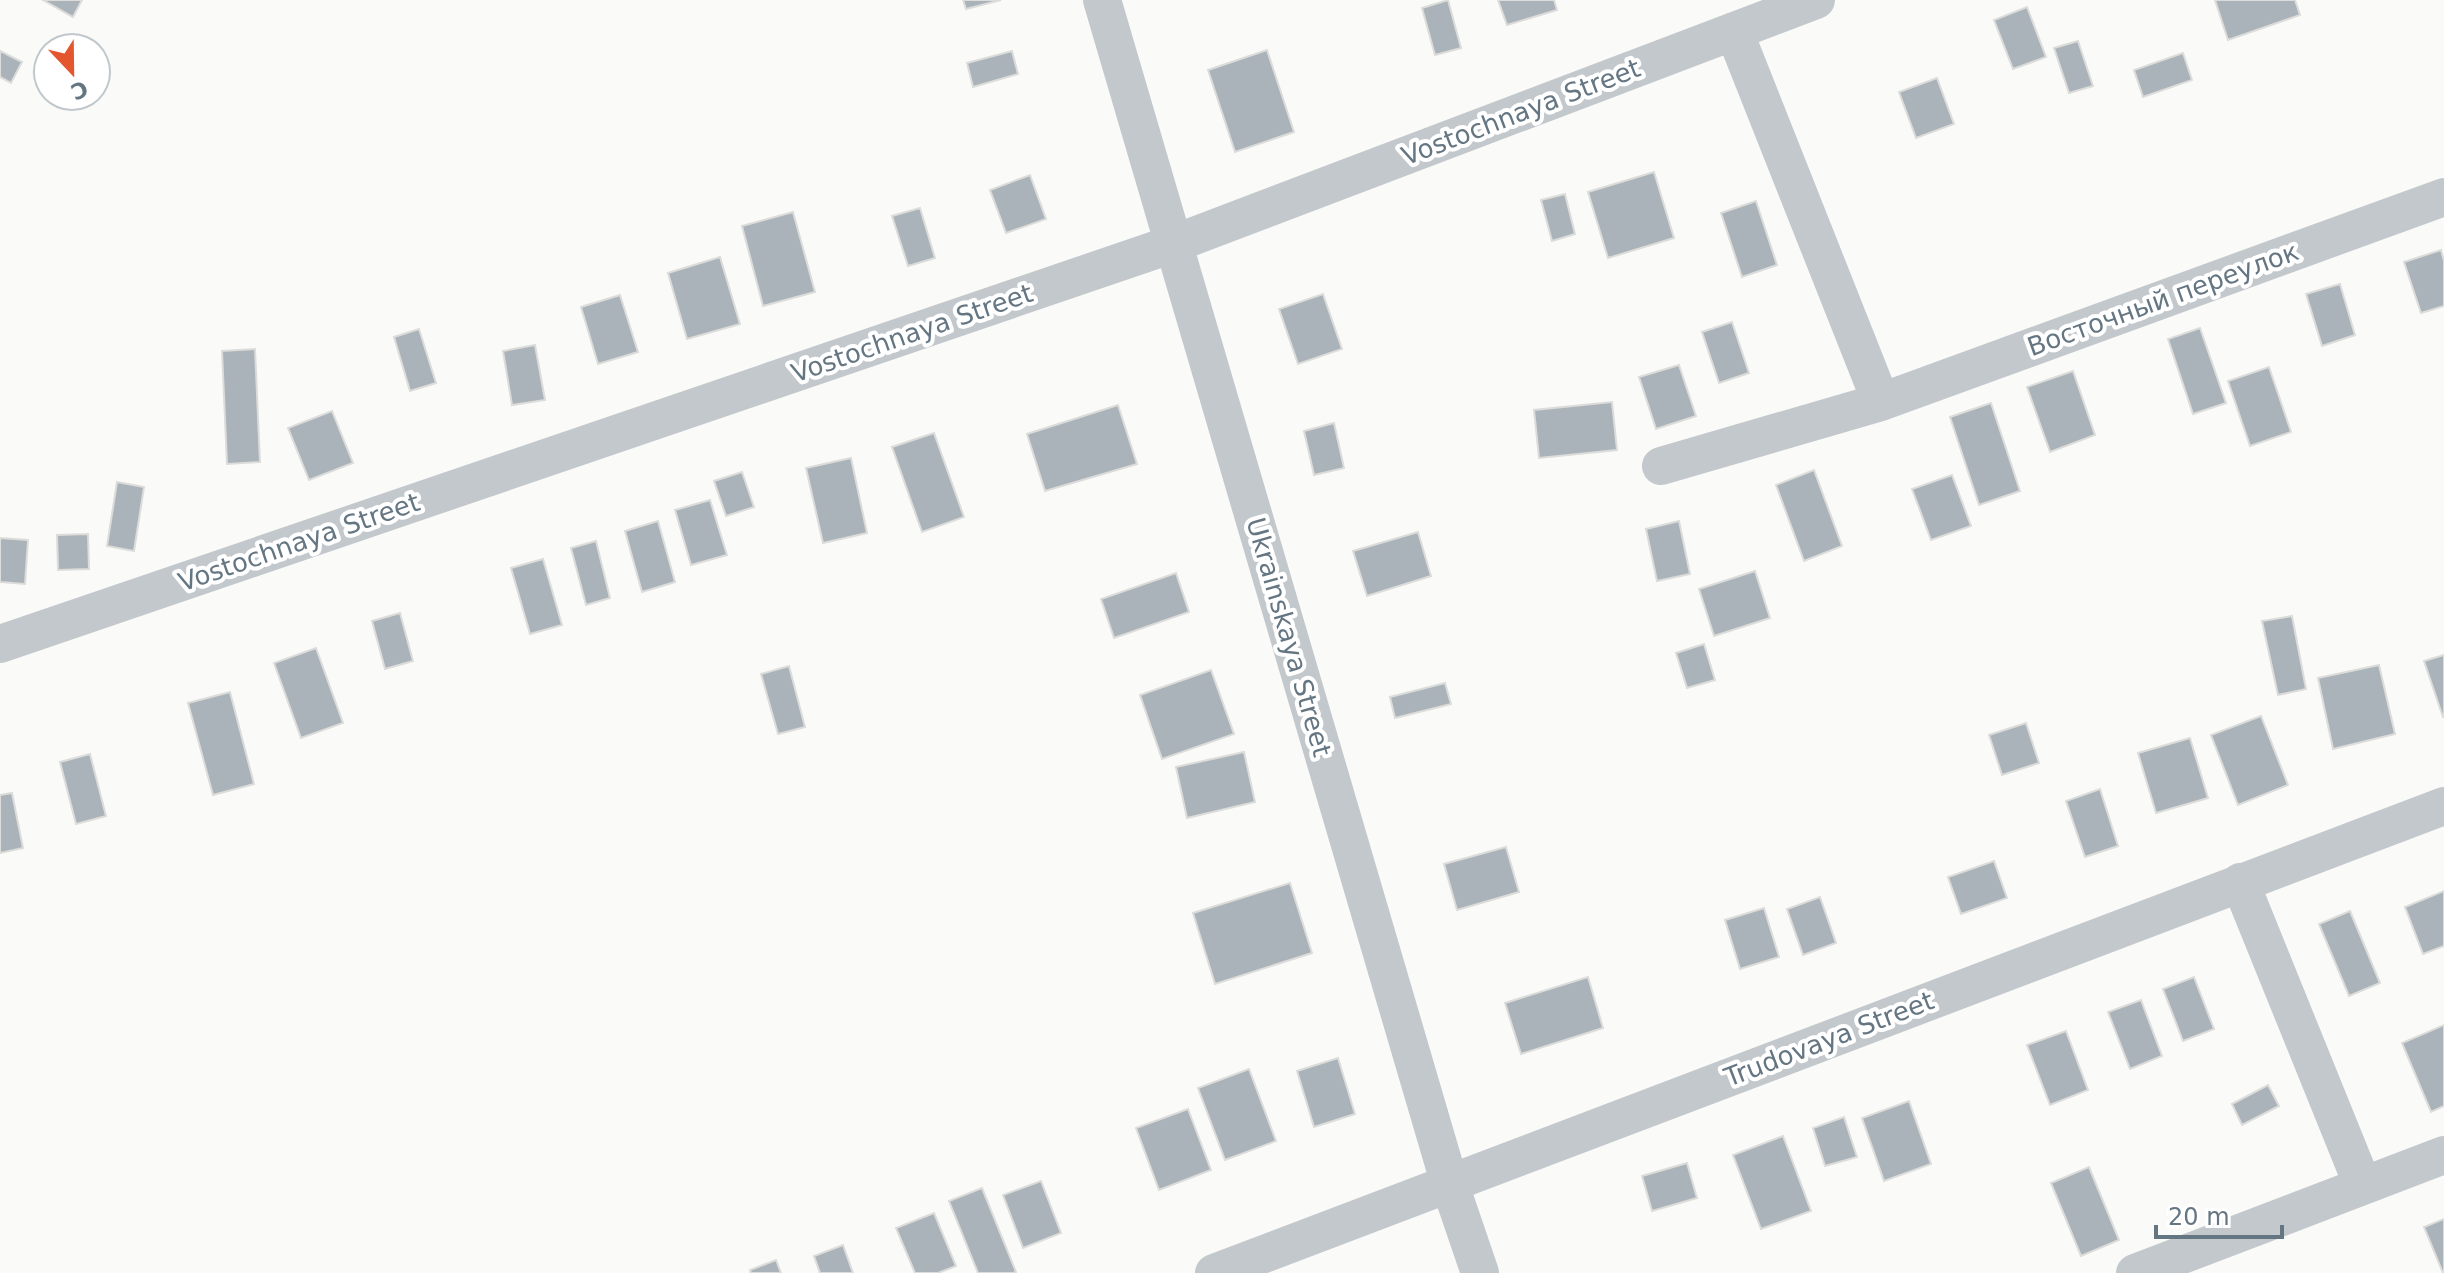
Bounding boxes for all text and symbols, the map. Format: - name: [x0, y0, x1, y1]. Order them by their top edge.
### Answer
- north arrow: [32, 32, 112, 112]
- street label: Vostochnaya Street: [1397, 53, 1645, 171]
- text: С: [67, 75, 91, 105]
- street label: Восточный переулок: [2023, 236, 2303, 362]
- street label: Vostochnaya Street: [787, 278, 1037, 388]
- street label: Vostochnaya Street: [174, 487, 424, 597]
- street label: Ukrainskaya Street: [1241, 514, 1337, 760]
- street label: Trudovaya Street: [1719, 985, 1938, 1093]
- scale bar: [2156, 1189, 2282, 1239]
- text: 20 m: [2168, 1203, 2230, 1231]

